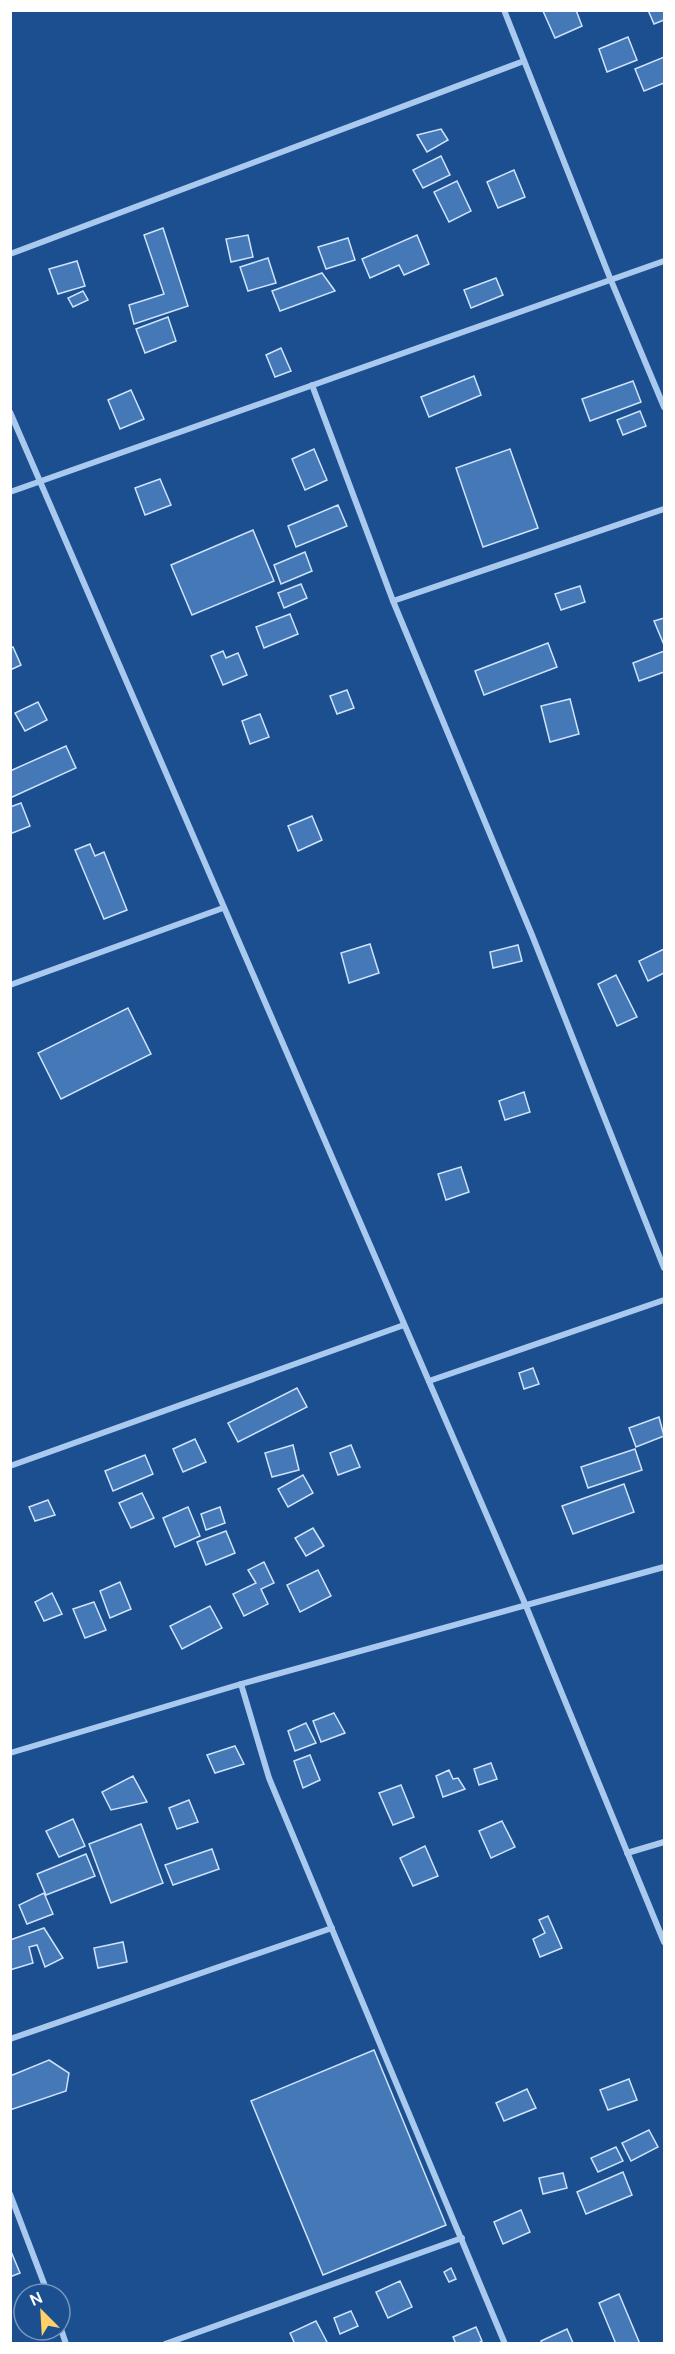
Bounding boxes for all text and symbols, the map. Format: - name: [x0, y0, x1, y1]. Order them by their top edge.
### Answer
- north arrow: [12, 2282, 72, 2342]
- text: N: [27, 2287, 46, 2311]

